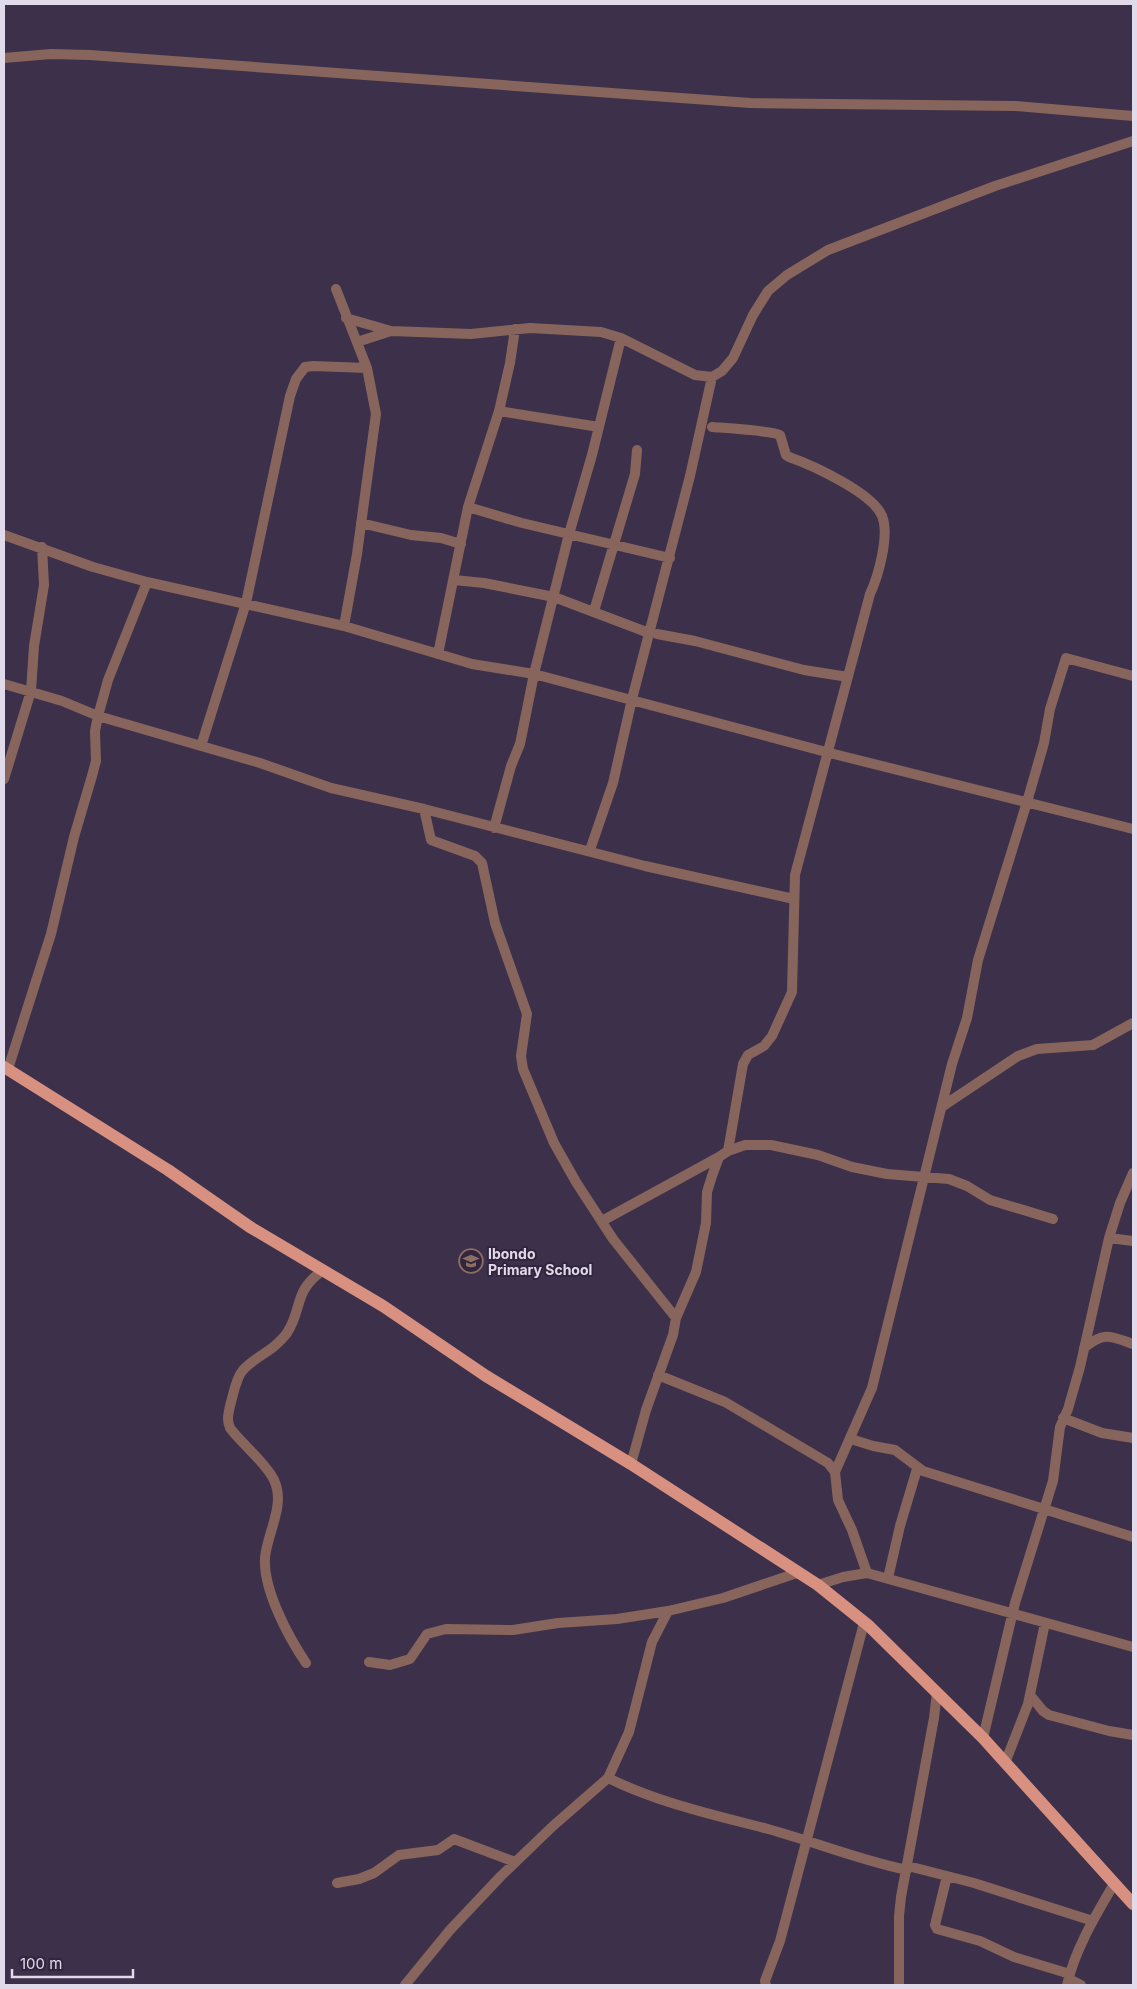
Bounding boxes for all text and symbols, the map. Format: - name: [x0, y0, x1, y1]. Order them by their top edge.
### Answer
- place label: Ibondo Primary School: [488, 1245, 592, 1278]
- school or university icon: Ibondo Primary School: [458, 1248, 484, 1274]
- scale bar: [12, 1946, 134, 1978]
- text: 100 m: [20, 1954, 62, 1973]

